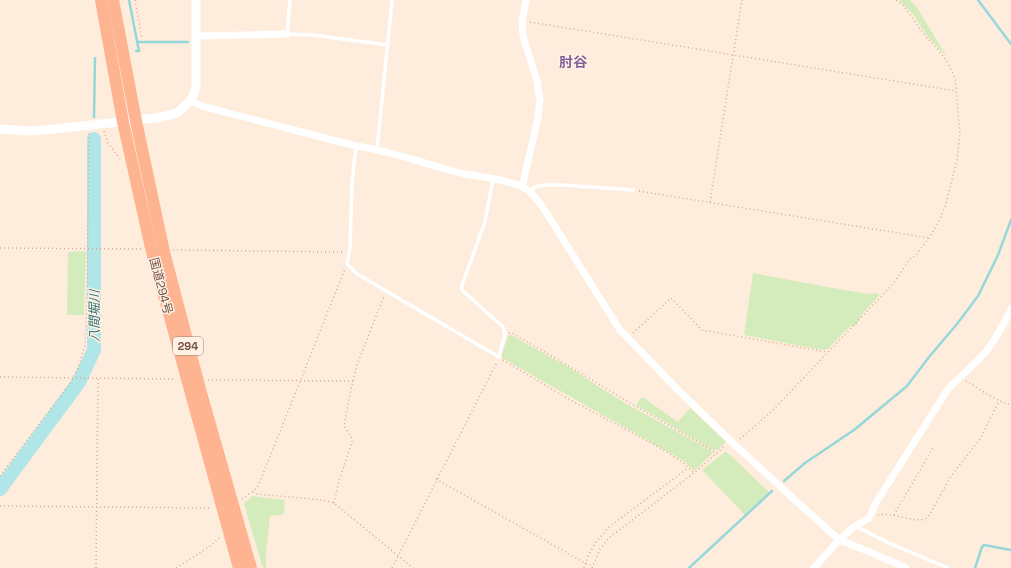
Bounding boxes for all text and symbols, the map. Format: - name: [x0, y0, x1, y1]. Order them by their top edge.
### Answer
- district label: 肘谷: [559, 53, 588, 71]
- street label: 国道294号: [146, 256, 176, 316]
- water label: 八間堀川: [86, 288, 103, 342]
- road number: 294: [173, 337, 203, 355]

